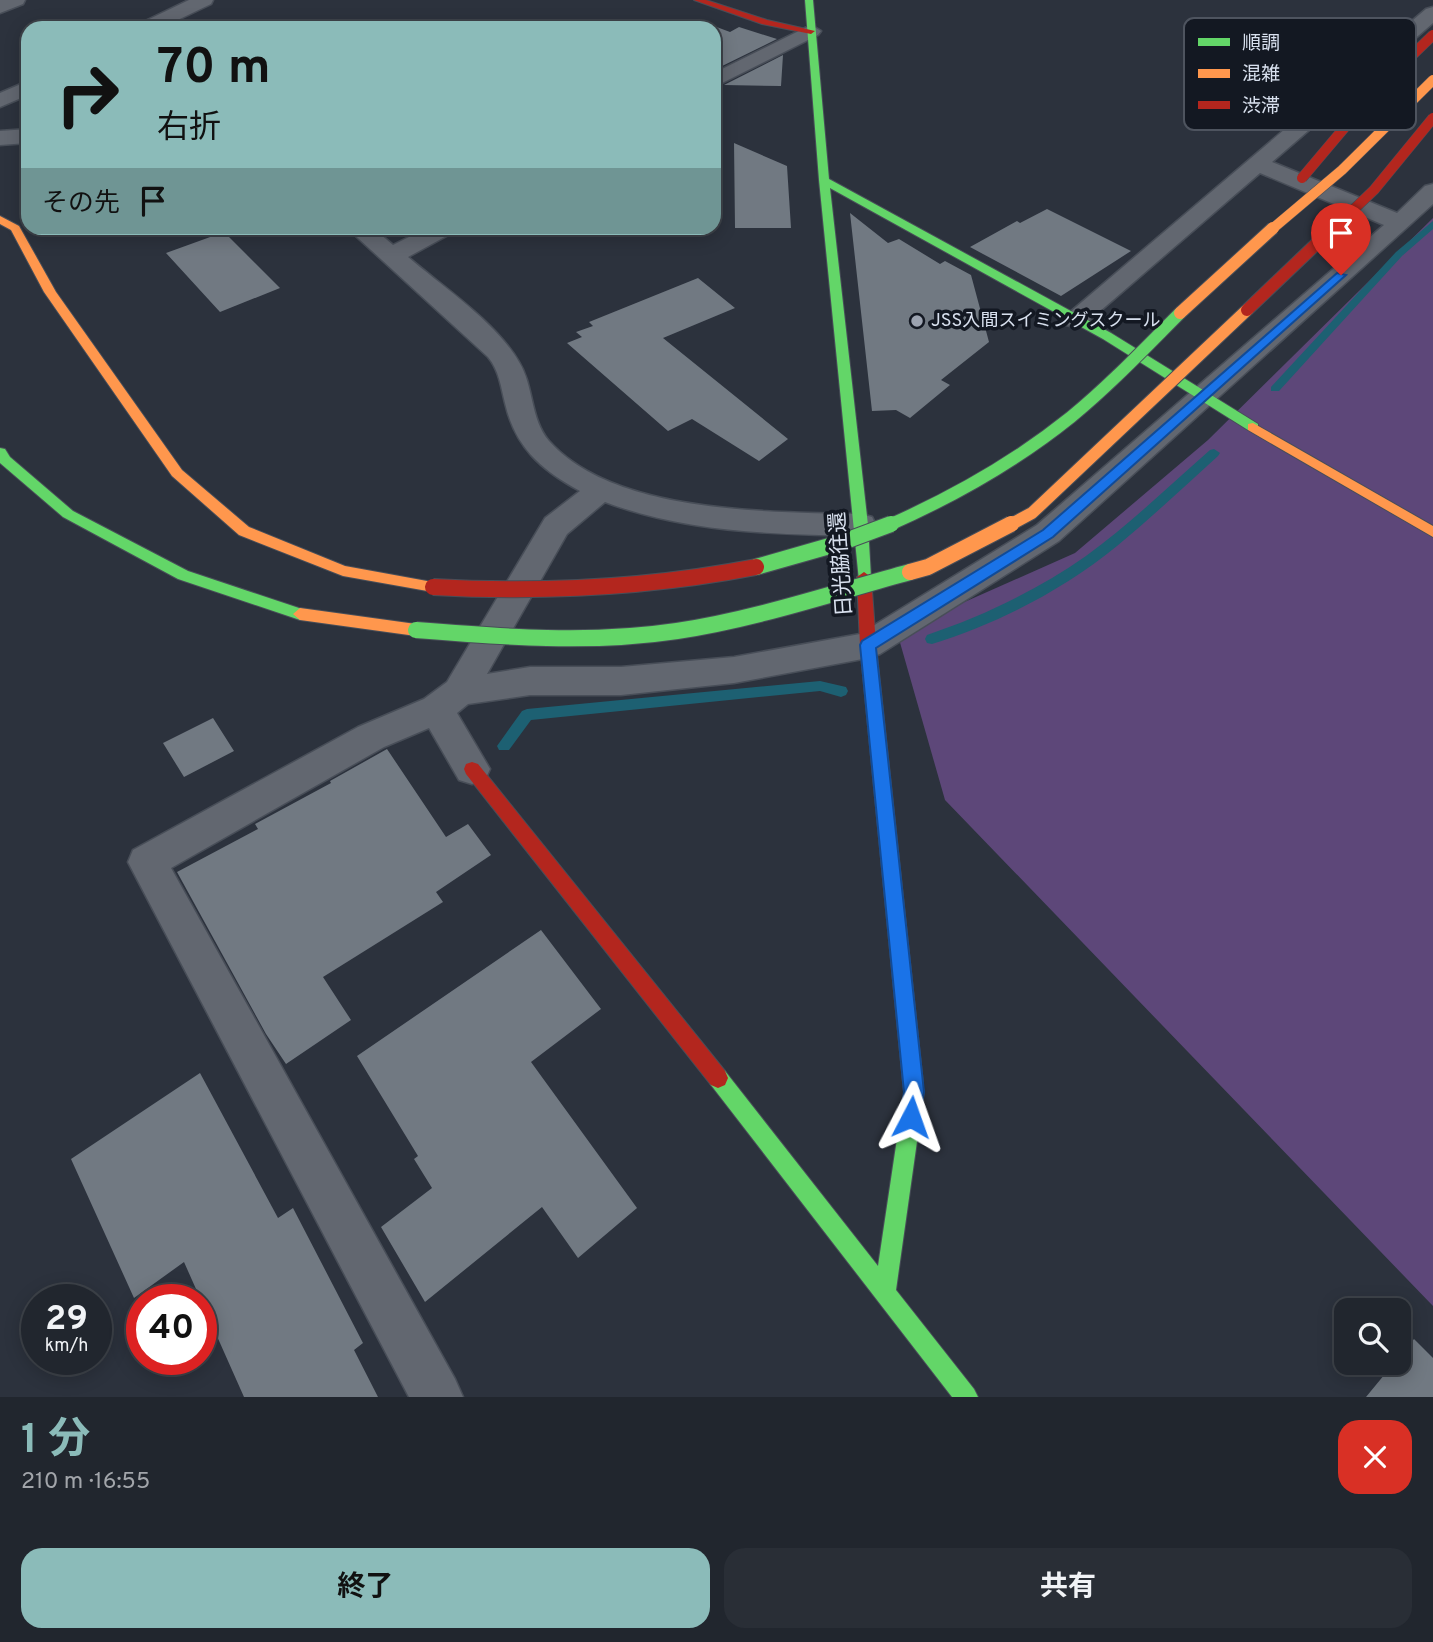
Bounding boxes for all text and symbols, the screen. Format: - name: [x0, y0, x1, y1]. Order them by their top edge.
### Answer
- legend: [1184, 18, 1416, 130]
- text: 順調: [1242, 32, 1280, 56]
- text: 70 m: [157, 39, 271, 101]
- icon: right: [42, 49, 133, 140]
- text: 混雑: [1242, 63, 1280, 87]
- text: 渋滞: [1242, 95, 1280, 119]
- text: 右折: [157, 109, 221, 149]
- icon: arrive: [134, 182, 172, 220]
- text: その先: [42, 188, 120, 221]
- pin: [1311, 203, 1371, 275]
- icon: arrive: [1322, 214, 1360, 252]
- place label: JSS入間スイミングスクール: [931, 310, 1160, 333]
- marker: JSS入間スイミングスクール: [909, 313, 925, 329]
- street label: 日光脇往還: [825, 511, 859, 617]
- position arrow: [874, 1080, 948, 1154]
- speed limit sign: 40: [126, 1284, 217, 1375]
- text: 29: [45, 1298, 88, 1342]
- map controls: [1334, 1298, 1411, 1375]
- button: search: [1334, 1298, 1411, 1375]
- text: km/h: [45, 1335, 88, 1358]
- text: 1 分: [21, 1415, 90, 1468]
- button: close: [1338, 1420, 1412, 1494]
- text: 210 m · 16:55: [21, 1468, 150, 1497]
- button: 終了: [21, 1548, 710, 1628]
- button: 共有: [724, 1548, 1412, 1628]

